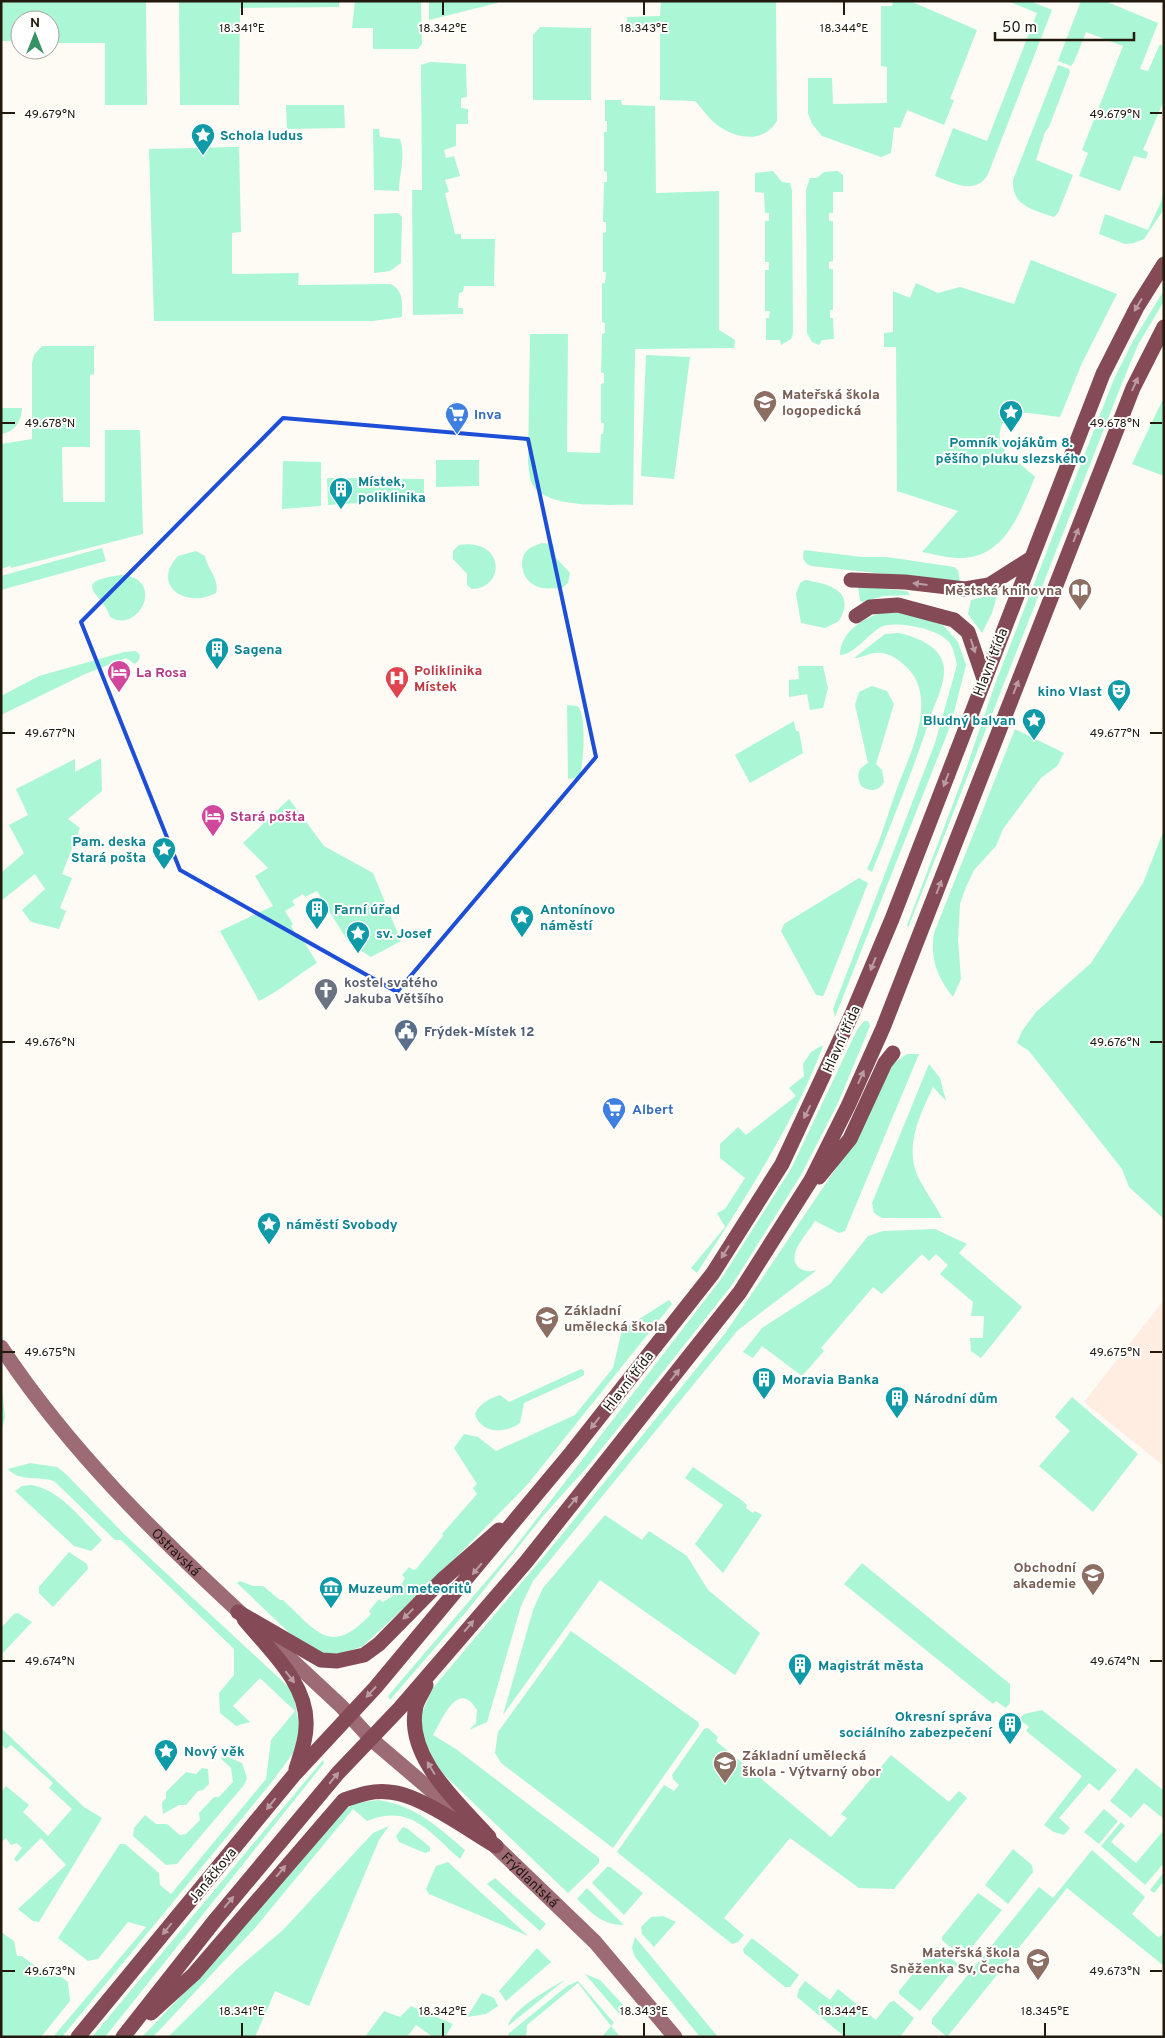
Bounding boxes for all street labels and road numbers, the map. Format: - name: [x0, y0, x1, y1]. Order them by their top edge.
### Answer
- street label: Hlavní třída: [971, 626, 1012, 699]
- street label: Hlavní třída: [820, 1003, 865, 1076]
- street label: Hlavní třída: [600, 1348, 658, 1415]
- street label: Ostravská: [147, 1525, 203, 1581]
- street label: Janáčkova: [186, 1845, 241, 1907]
- street label: Frýdlantská: [497, 1849, 561, 1912]

